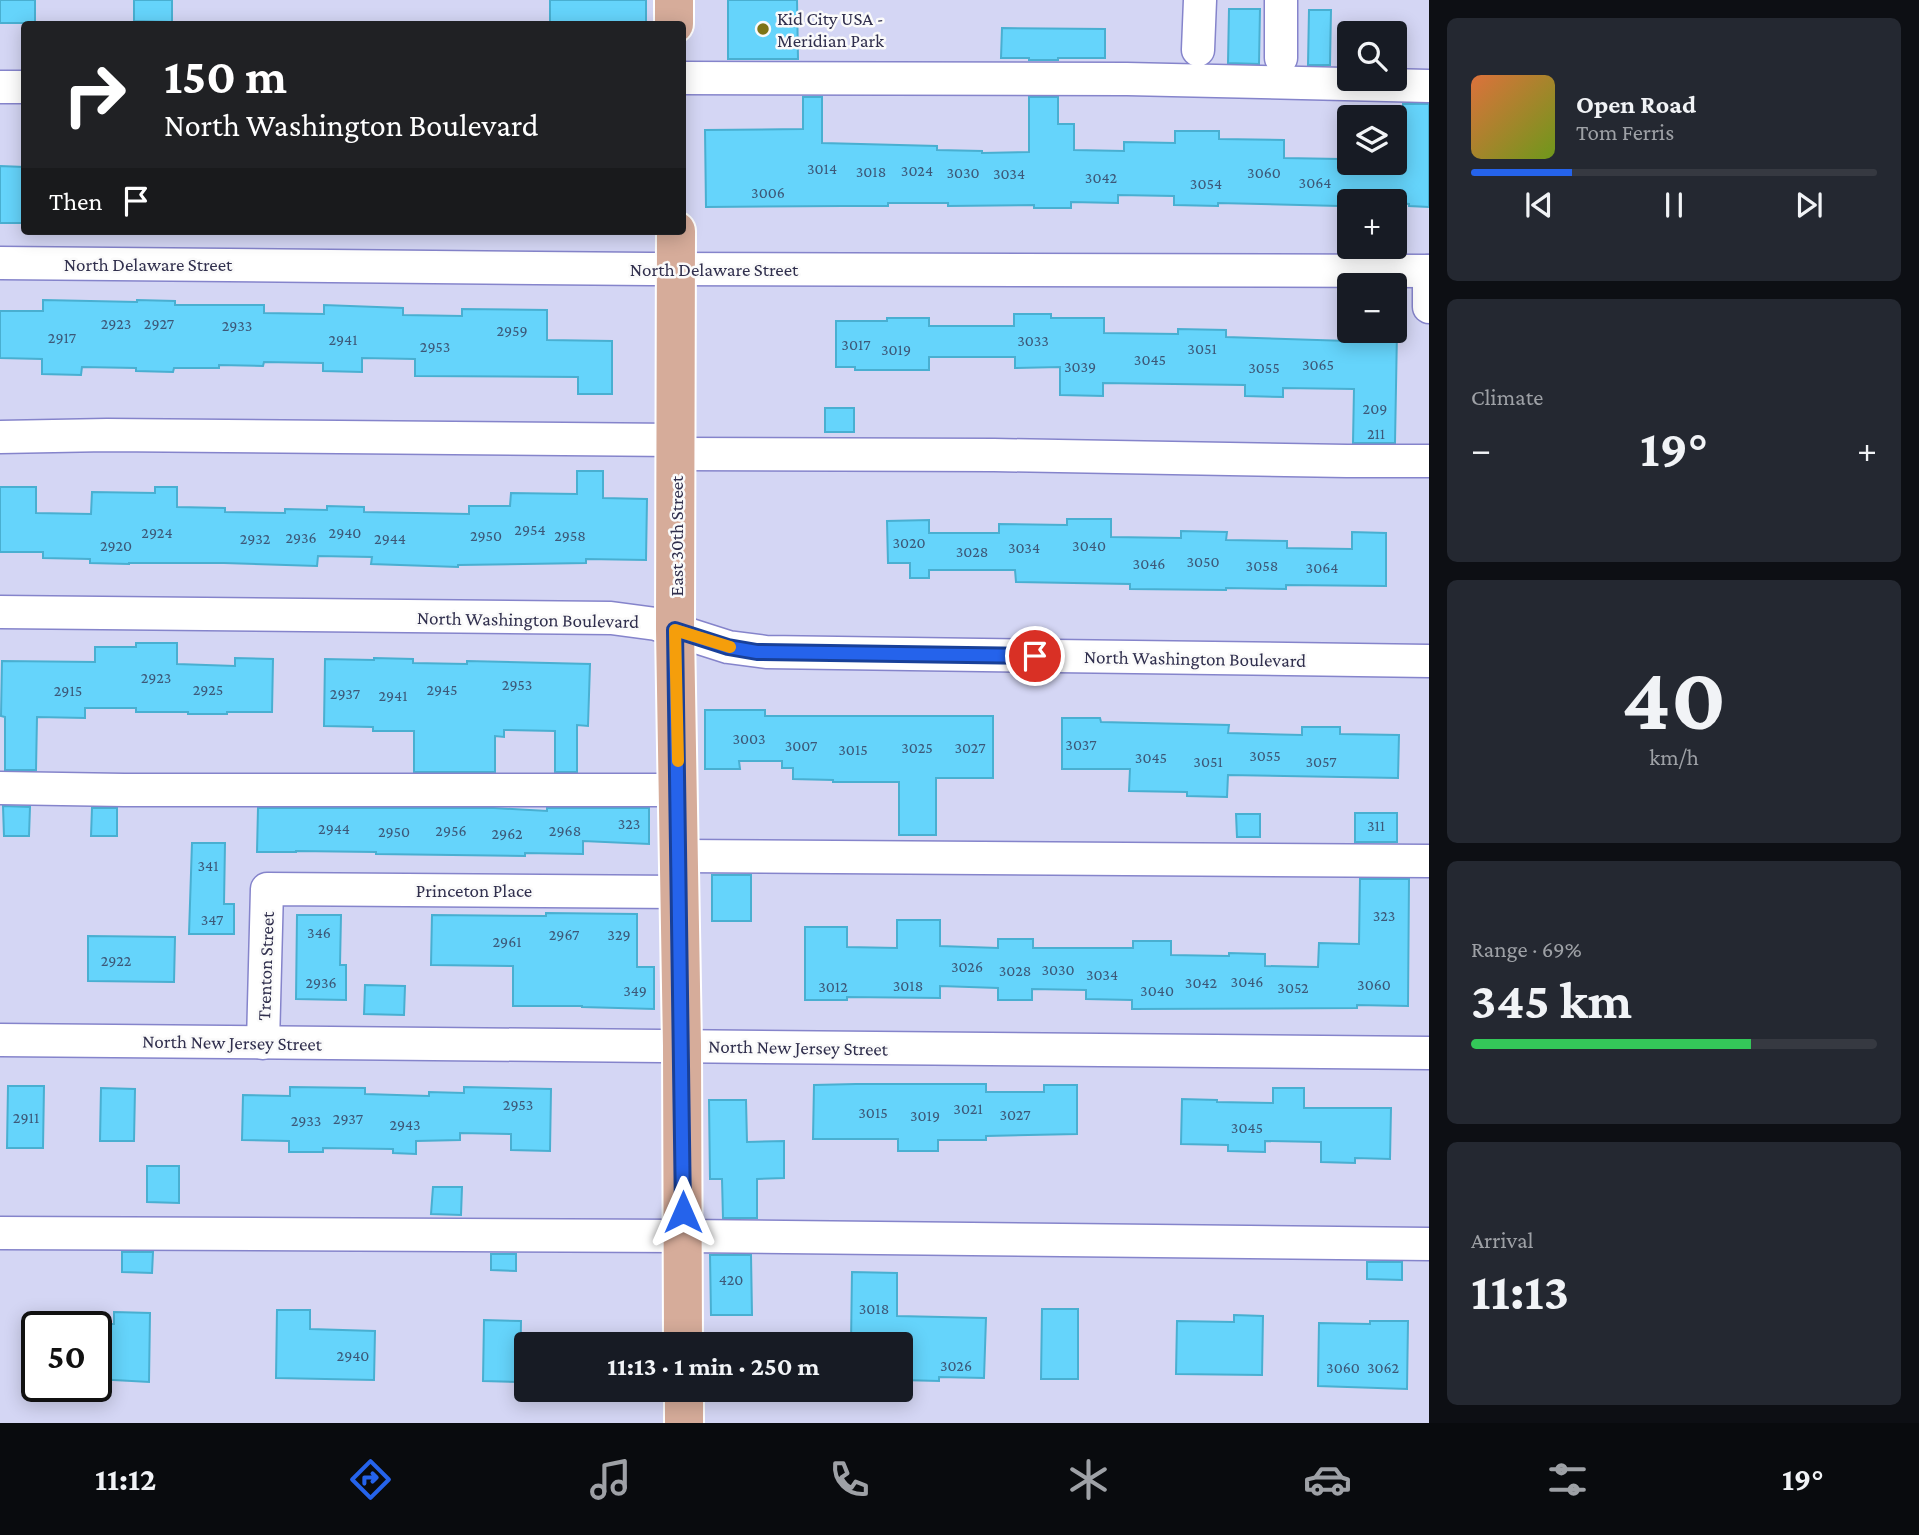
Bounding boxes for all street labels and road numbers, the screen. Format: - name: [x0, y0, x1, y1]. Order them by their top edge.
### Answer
- street label: North Delaware Street: [64, 254, 233, 275]
- street label: North Delaware Street: [630, 259, 799, 280]
- street label: East 30th Street: [666, 475, 687, 596]
- street label: North Washington Boulevard: [417, 607, 639, 632]
- street label: North Washington Boulevard: [1084, 646, 1306, 671]
- street label: Princeton Place: [416, 880, 532, 901]
- street label: Trenton Street: [253, 910, 278, 1021]
- street label: North New Jersey Street: [142, 1030, 323, 1055]
- street label: North New Jersey Street: [708, 1035, 889, 1060]

